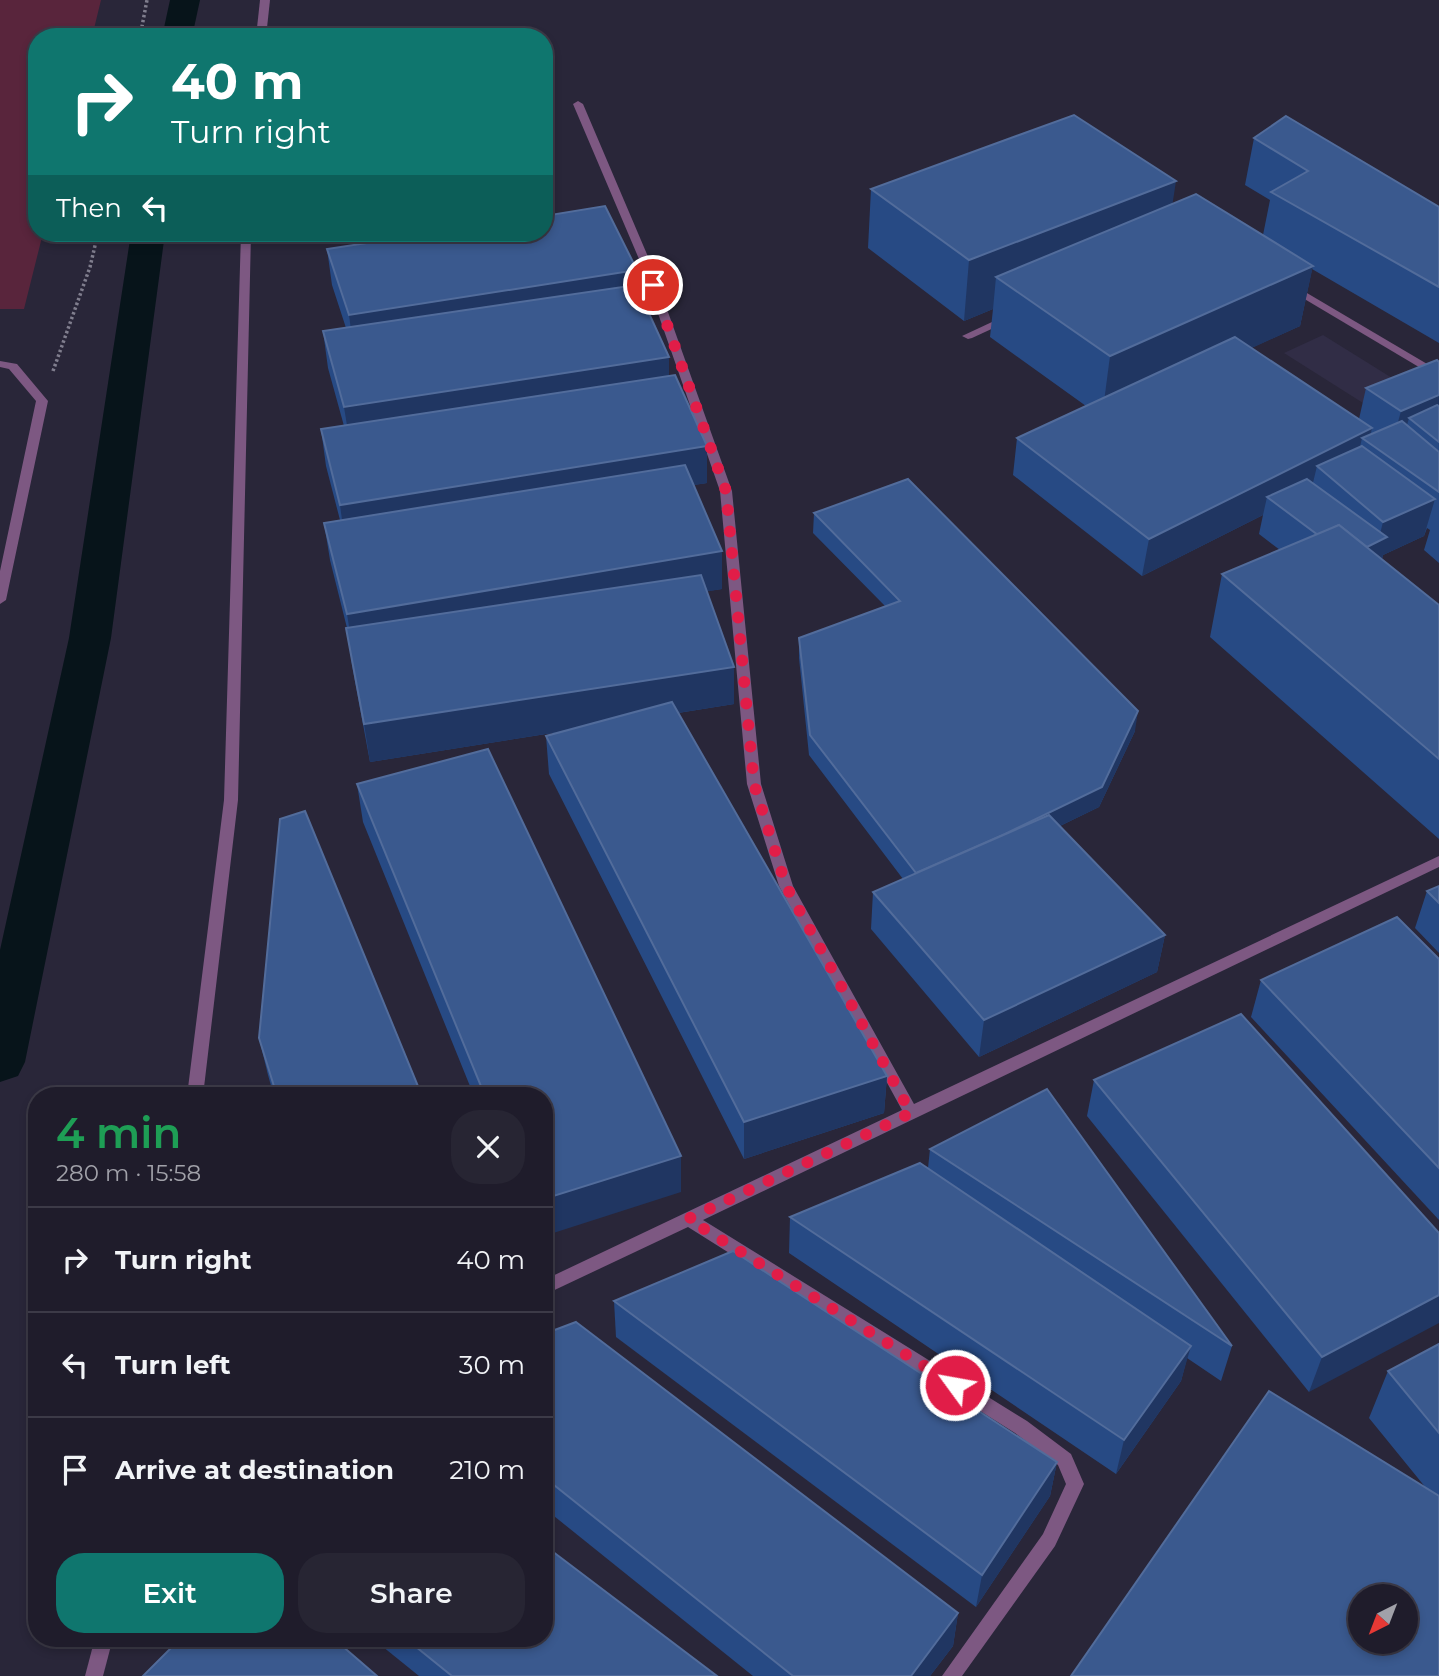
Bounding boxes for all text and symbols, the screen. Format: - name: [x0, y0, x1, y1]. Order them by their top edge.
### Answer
- text: 40 m: [171, 52, 303, 111]
- icon: right: [56, 56, 147, 147]
- text: Turn right: [171, 112, 331, 151]
- icon: left: [136, 189, 174, 227]
- text: Then: [56, 192, 122, 224]
- pin: [623, 255, 683, 315]
- icon: arrive: [634, 266, 672, 304]
- text: 4 min: [56, 1107, 181, 1159]
- button: close: [451, 1110, 525, 1184]
- text: 280 m · 15:58: [56, 1159, 201, 1187]
- icon: right: [56, 1241, 94, 1279]
- text: Turn right: [115, 1244, 251, 1276]
- text: 40 m: [456, 1244, 525, 1276]
- icon: left: [56, 1346, 94, 1384]
- position arrow: [918, 1348, 992, 1422]
- text: Turn left: [115, 1349, 231, 1381]
- text: 30 m: [459, 1349, 525, 1381]
- icon: arrive: [56, 1451, 94, 1489]
- text: Arrive at destination: [115, 1454, 394, 1486]
- text: 210 m: [449, 1454, 525, 1486]
- button: Exit: [56, 1553, 284, 1633]
- button: Share: [298, 1553, 525, 1633]
- north arrow: [1348, 1584, 1418, 1654]
- map controls: [1348, 1584, 1418, 1654]

